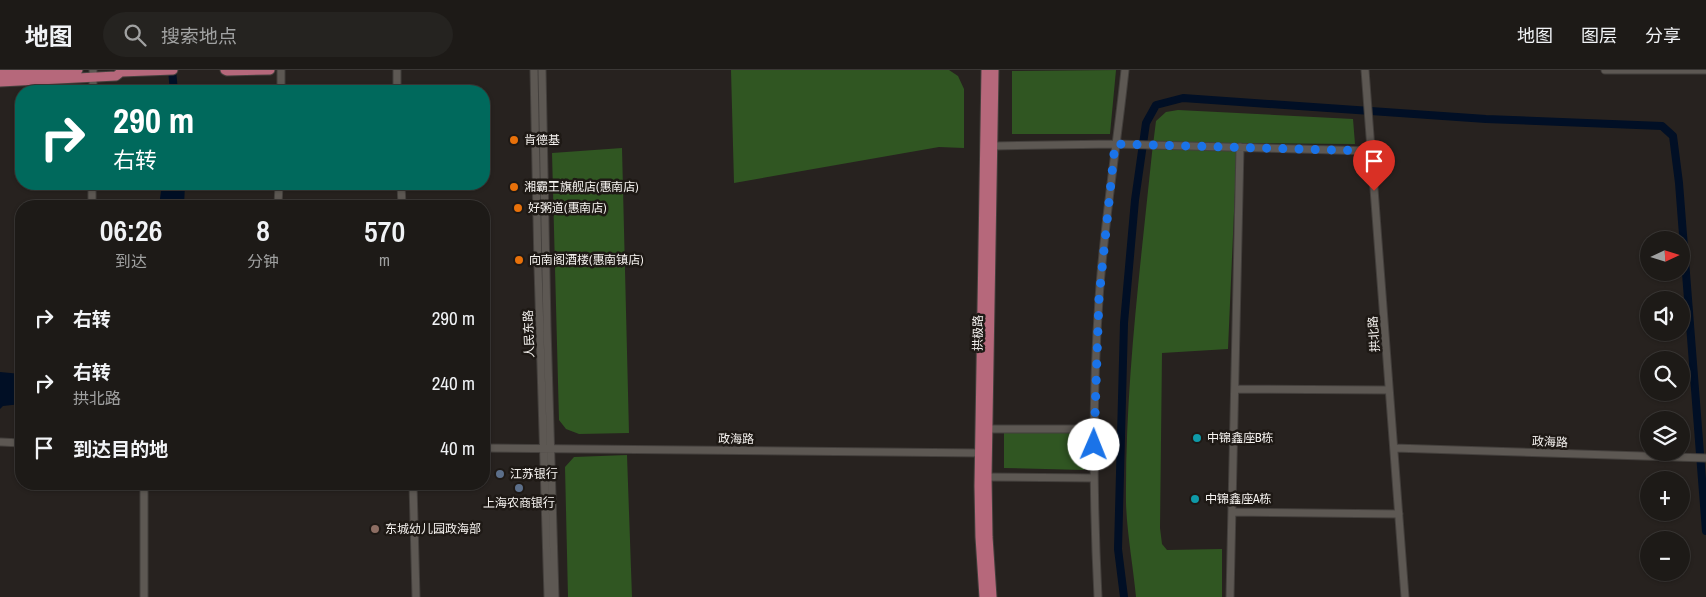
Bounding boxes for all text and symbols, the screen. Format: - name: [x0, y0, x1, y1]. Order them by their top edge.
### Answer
- search box: [103, 12, 453, 57]
- text: 地图: [25, 20, 73, 52]
- icon: search: [121, 21, 149, 49]
- text: 搜索地点: [161, 23, 237, 49]
- text: 地图: [1517, 23, 1553, 48]
- text: 图层: [1581, 23, 1617, 48]
- text: 分享: [1645, 23, 1681, 48]
- text: 290 m: [113, 97, 194, 144]
- icon: right: [30, 105, 95, 170]
- place label: 肯德基: [524, 132, 560, 148]
- marker: 肯德基: [508, 134, 520, 146]
- pin: [1353, 140, 1395, 191]
- text: 右转: [113, 145, 157, 175]
- icon: arrive: [1360, 147, 1388, 175]
- place label: 湘霸王旗舰店(惠南店): [524, 179, 639, 195]
- marker: 湘霸王旗舰店(惠南店): [508, 181, 520, 193]
- place label: 好粥道(惠南店): [528, 200, 607, 216]
- marker: 好粥道(惠南店): [512, 202, 524, 214]
- text: 06:26: [100, 210, 162, 250]
- text: 8: [256, 210, 270, 250]
- text: 570: [364, 211, 405, 251]
- north arrow: [1640, 231, 1690, 281]
- map controls: [1640, 231, 1690, 581]
- text: m: [379, 249, 390, 271]
- text: 到达: [115, 250, 147, 272]
- text: 分钟: [247, 250, 279, 272]
- place label: 向南阁酒楼(惠南镇店): [529, 252, 644, 268]
- marker: 向南阁酒楼(惠南镇店): [513, 254, 525, 266]
- button: sound: [1640, 291, 1690, 341]
- icon: right: [30, 304, 58, 332]
- text: 290 m: [432, 305, 475, 331]
- text: 右转: [73, 306, 111, 332]
- street label: 人民东路: [520, 310, 538, 358]
- street label: 拱极路: [970, 315, 986, 351]
- street label: 拱北路: [1365, 315, 1383, 353]
- button: search: [1640, 351, 1690, 401]
- text: 右转: [73, 359, 111, 385]
- icon: right: [30, 369, 58, 397]
- text: 240 m: [432, 370, 475, 396]
- text: 拱北路: [73, 387, 121, 409]
- button: layers: [1640, 411, 1690, 461]
- position arrow: [1067, 418, 1119, 470]
- place label: 中锦鑫座B栋: [1207, 430, 1274, 446]
- street label: 政海路: [718, 431, 754, 447]
- marker: 中锦鑫座B栋: [1191, 432, 1203, 444]
- street label: 政海路: [1532, 433, 1568, 451]
- icon: arrive: [30, 434, 58, 462]
- text: 40 m: [440, 435, 475, 461]
- text: 到达目的地: [73, 436, 168, 462]
- place label: 江苏银行: [510, 466, 558, 482]
- marker: 江苏银行: [494, 468, 506, 480]
- button: +: [1640, 471, 1690, 521]
- marker: 上海农商银行: [513, 482, 525, 494]
- place label: 中锦鑫座A栋: [1205, 491, 1272, 507]
- marker: 中锦鑫座A栋: [1189, 493, 1201, 505]
- place label: 上海农商银行: [483, 495, 555, 511]
- place label: 东城幼儿园政海部: [385, 521, 481, 537]
- marker: 东城幼儿园政海部: [369, 523, 381, 535]
- button: −: [1640, 531, 1690, 581]

